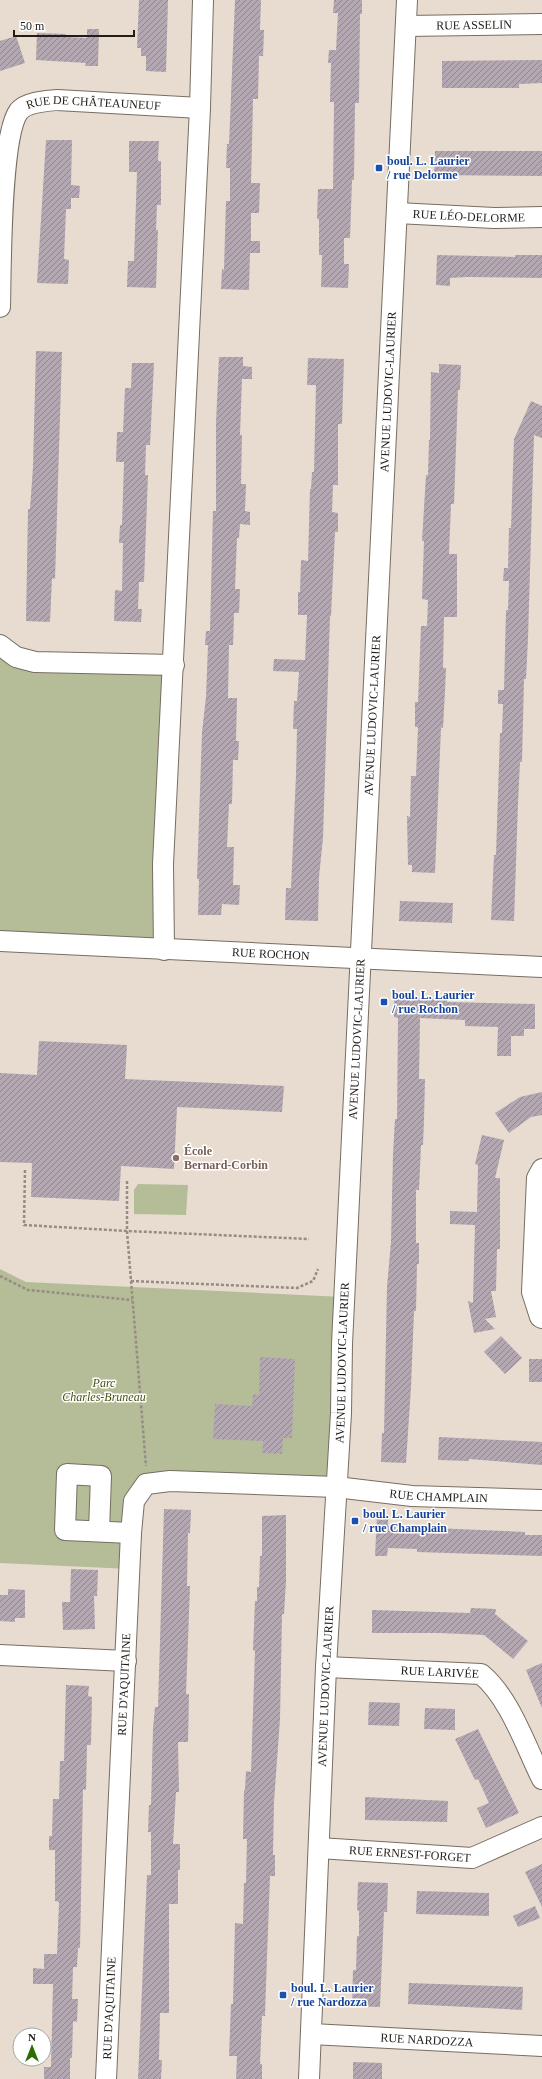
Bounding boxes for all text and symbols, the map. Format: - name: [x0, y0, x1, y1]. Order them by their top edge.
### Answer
- scale bar: [14, 12, 134, 38]
- street label: RUE ASSELIN: [436, 17, 512, 33]
- text: 50 m: [20, 19, 45, 33]
- street label: RUE DE CHÂTEAUNEUF: [24, 93, 161, 113]
- place label: boul. L. Laurier / rue Delorme: [386, 154, 470, 182]
- marker: boul. L. Laurier / rue Delorme: [374, 163, 384, 173]
- street label: RUE LÉO-DELORME: [412, 207, 525, 225]
- street label: AVENUE LUDOVIC-LAURIER: [377, 311, 399, 473]
- street label: AVENUE LUDOVIC-LAURIER: [362, 635, 383, 796]
- street label: RUE ROCHON: [232, 945, 310, 963]
- street label: AVENUE LUDOVIC-LAURIER: [346, 958, 368, 1120]
- place label: boul. L. Laurier / rue Rochon: [391, 988, 475, 1016]
- marker: boul. L. Laurier / rue Rochon: [379, 997, 389, 1007]
- place label: École Bernard-Corbin: [184, 1144, 268, 1172]
- marker: École Bernard-Corbin: [171, 1153, 181, 1163]
- street label: AVENUE LUDOVIC-LAURIER: [332, 1282, 352, 1444]
- park label: Parc Charles-Bruneau: [62, 1376, 146, 1404]
- street label: RUE CHAMPLAIN: [389, 1486, 488, 1505]
- place label: boul. L. Laurier / rue Champlain: [362, 1507, 447, 1535]
- marker: boul. L. Laurier / rue Champlain: [350, 1516, 360, 1526]
- street label: AVENUE LUDOVIC-LAURIER: [315, 1606, 337, 1767]
- street label: RUE D'AQUITAINE: [115, 1633, 133, 1736]
- street label: RUE LARIVÉE: [400, 1663, 479, 1681]
- street label: RUE ERNEST-FORGET: [348, 1843, 472, 1865]
- street label: RUE D'AQUITAINE: [100, 1956, 119, 2060]
- place label: boul. L. Laurier / rue Nardozza: [290, 1981, 374, 2009]
- marker: boul. L. Laurier / rue Nardozza: [278, 1990, 288, 2000]
- north arrow: [12, 2027, 52, 2067]
- text: N: [28, 2031, 36, 2043]
- street label: RUE NARDOZZA: [380, 2031, 474, 2049]

